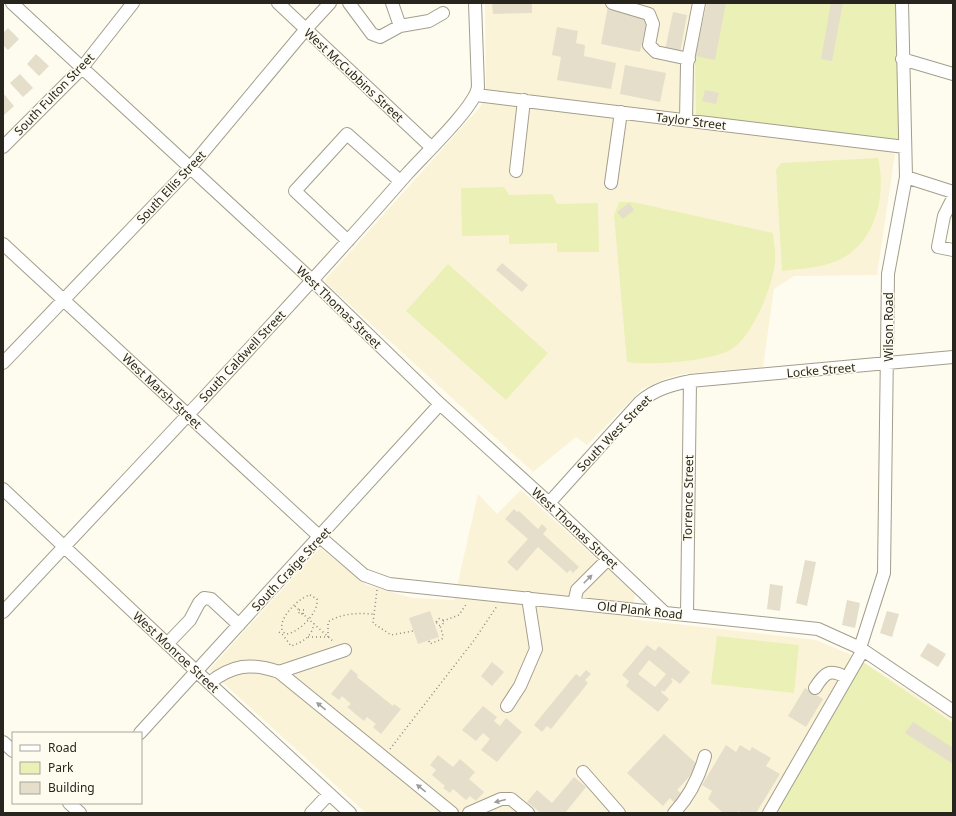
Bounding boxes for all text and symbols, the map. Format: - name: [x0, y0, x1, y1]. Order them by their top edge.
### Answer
- street label: West McCubbins Street: [301, 24, 408, 126]
- street label: South Fulton Street: [10, 49, 98, 139]
- street label: Taylor Street: [655, 108, 728, 134]
- street label: South Ellis Street: [133, 146, 210, 227]
- street label: West Thomas Street: [293, 262, 386, 353]
- street label: Wilson Road: [880, 292, 897, 362]
- street label: South Caldwell Street: [195, 306, 290, 406]
- street label: West Marsh Street: [118, 350, 206, 433]
- street label: Locke Street: [786, 358, 857, 381]
- street label: South West Street: [573, 390, 655, 475]
- street label: Torrence Street: [679, 454, 697, 541]
- street label: West Thomas Street: [528, 483, 622, 573]
- street label: South Craige Street: [248, 523, 335, 615]
- one-way arrow: [583, 574, 593, 584]
- street label: Old Plank Road: [596, 597, 684, 623]
- street label: West Monroe Street: [129, 608, 223, 697]
- one-way arrow: [315, 702, 326, 711]
- legend: [12, 732, 142, 804]
- text: Road: [48, 739, 77, 756]
- text: Park: [48, 759, 74, 776]
- text: Building: [48, 779, 95, 796]
- one-way arrow: [416, 784, 427, 793]
- one-way arrow: [493, 798, 506, 804]

